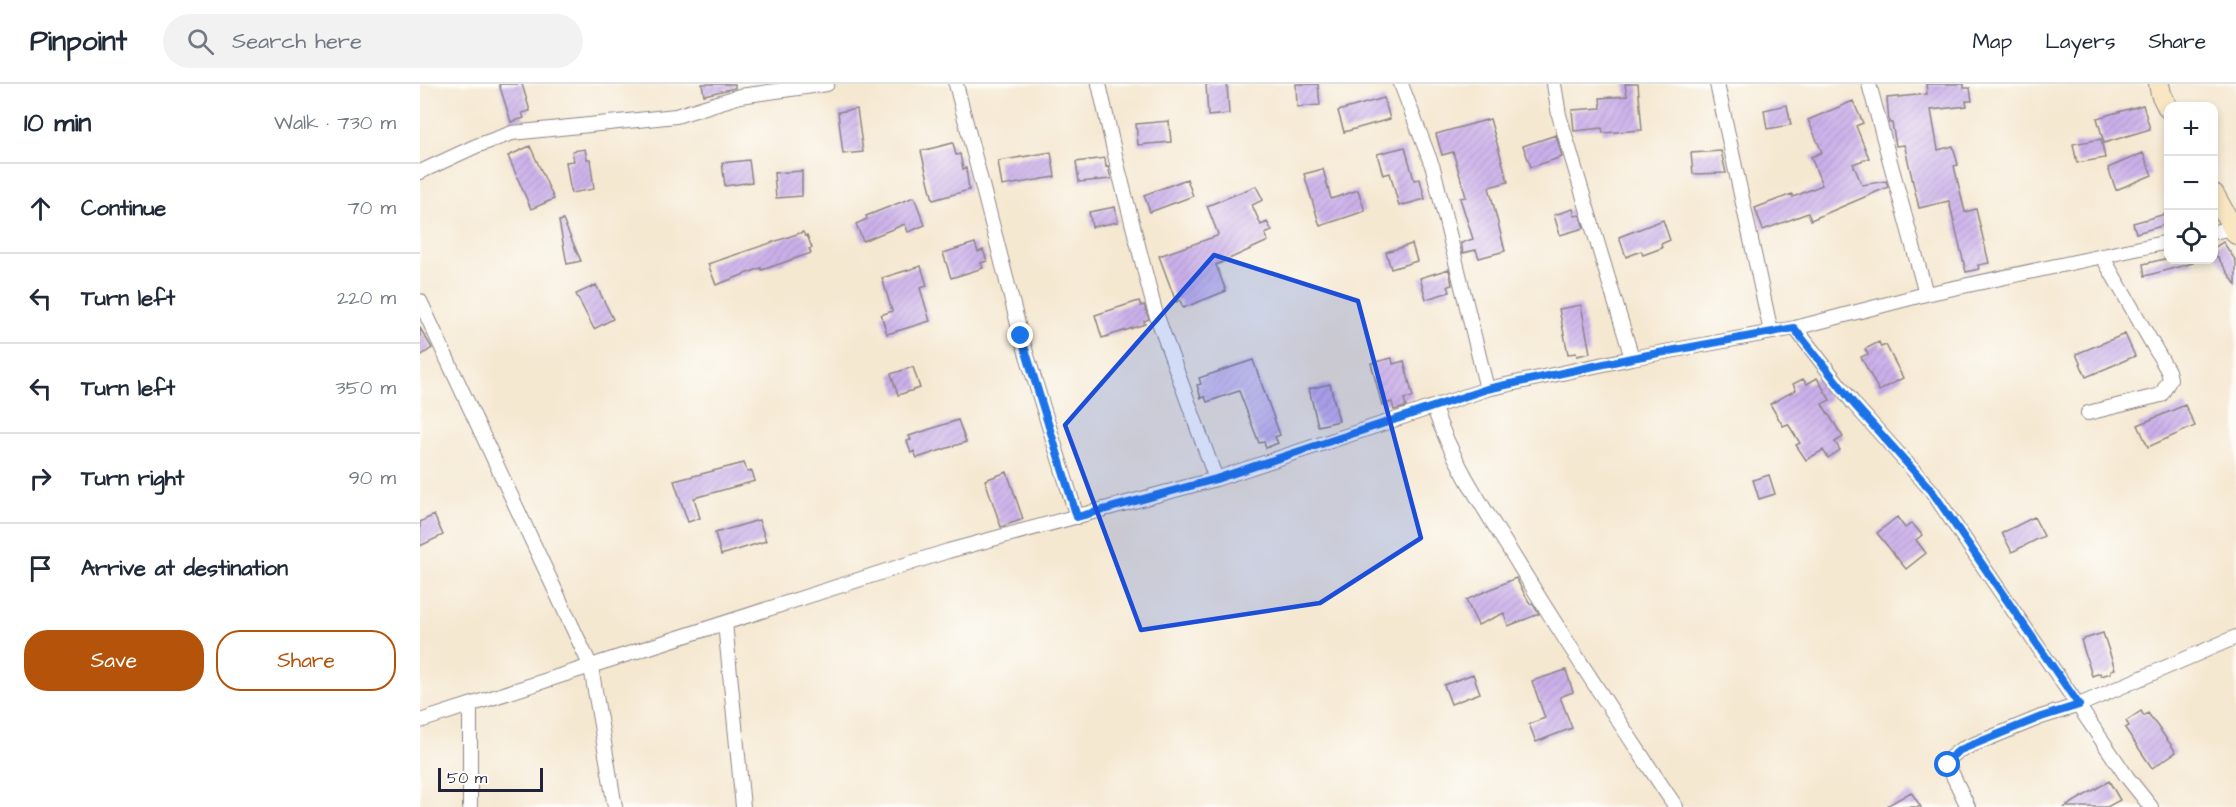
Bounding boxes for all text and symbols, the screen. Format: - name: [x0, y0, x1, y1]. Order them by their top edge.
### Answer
- search box: [163, 14, 583, 68]
- text: Pinpoint: [30, 22, 127, 61]
- icon: search: [184, 25, 217, 58]
- text: Search here: [232, 26, 362, 57]
- text: Map: [1972, 27, 2012, 56]
- text: Layers: [2045, 27, 2115, 56]
- text: Share: [2148, 27, 2206, 56]
- map controls: [2164, 102, 2218, 264]
- button: +: [2164, 102, 2218, 156]
- text: 10 min: [24, 105, 91, 141]
- text: Walk · 730 m: [274, 109, 396, 137]
- button: −: [2164, 156, 2218, 210]
- icon: ahead: [24, 192, 57, 225]
- text: Continue: [81, 193, 166, 224]
- text: 70 m: [348, 194, 396, 222]
- button: locate: [2164, 210, 2218, 264]
- icon: left: [24, 282, 57, 315]
- text: Turn left: [81, 283, 175, 314]
- text: 220 m: [337, 284, 396, 312]
- route end: [1007, 322, 1033, 348]
- icon: left: [24, 372, 57, 405]
- text: Turn left: [81, 373, 175, 404]
- text: 350 m: [335, 374, 396, 402]
- icon: right: [24, 462, 57, 495]
- text: Turn right: [81, 463, 184, 494]
- text: 90 m: [348, 464, 396, 492]
- icon: arrive: [24, 552, 57, 585]
- text: Arrive at destination: [81, 553, 288, 584]
- button: Save: [24, 630, 204, 691]
- button: Share: [216, 630, 396, 691]
- route start: [1934, 751, 1960, 777]
- scale bar: [438, 765, 543, 792]
- text: 50 m: [447, 767, 487, 789]

